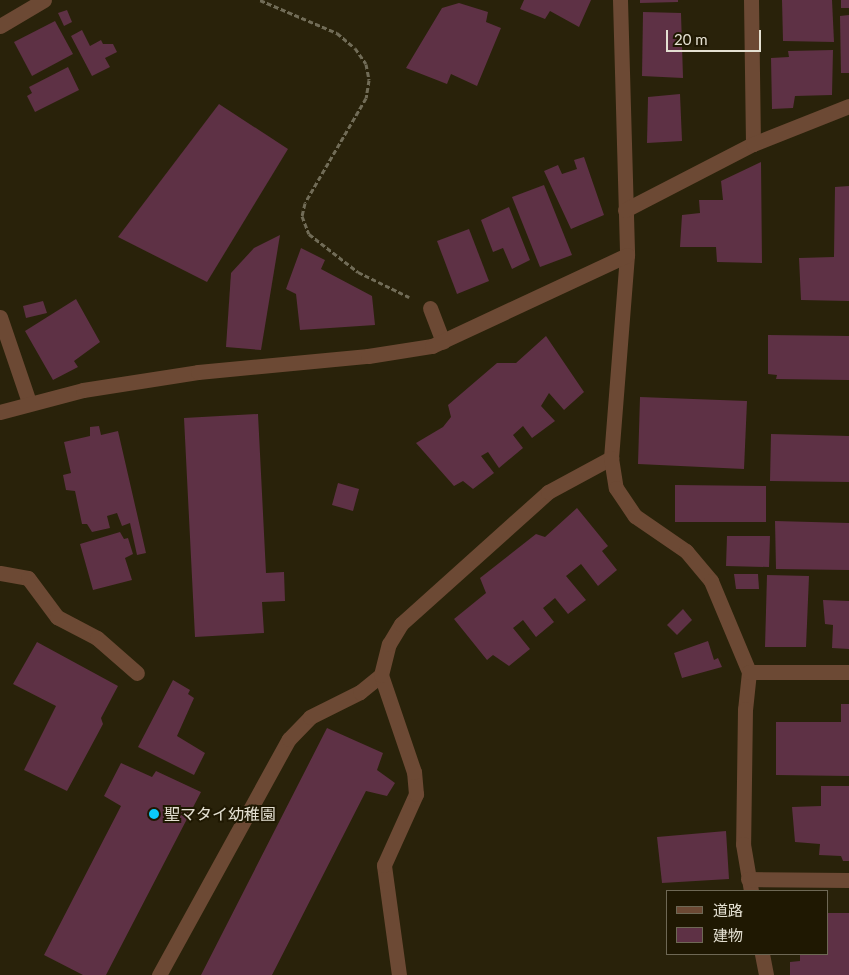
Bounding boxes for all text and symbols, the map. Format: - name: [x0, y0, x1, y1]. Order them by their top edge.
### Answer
- scale bar: [669, 20, 764, 52]
- text: 20 m: [674, 30, 708, 48]
- place label: 聖マタイ幼稚園: [164, 804, 276, 824]
- marker: 聖マタイ幼稚園: [148, 808, 160, 820]
- legend: [666, 890, 829, 955]
- text: 道路: [713, 901, 743, 919]
- text: 建物: [713, 926, 743, 944]

